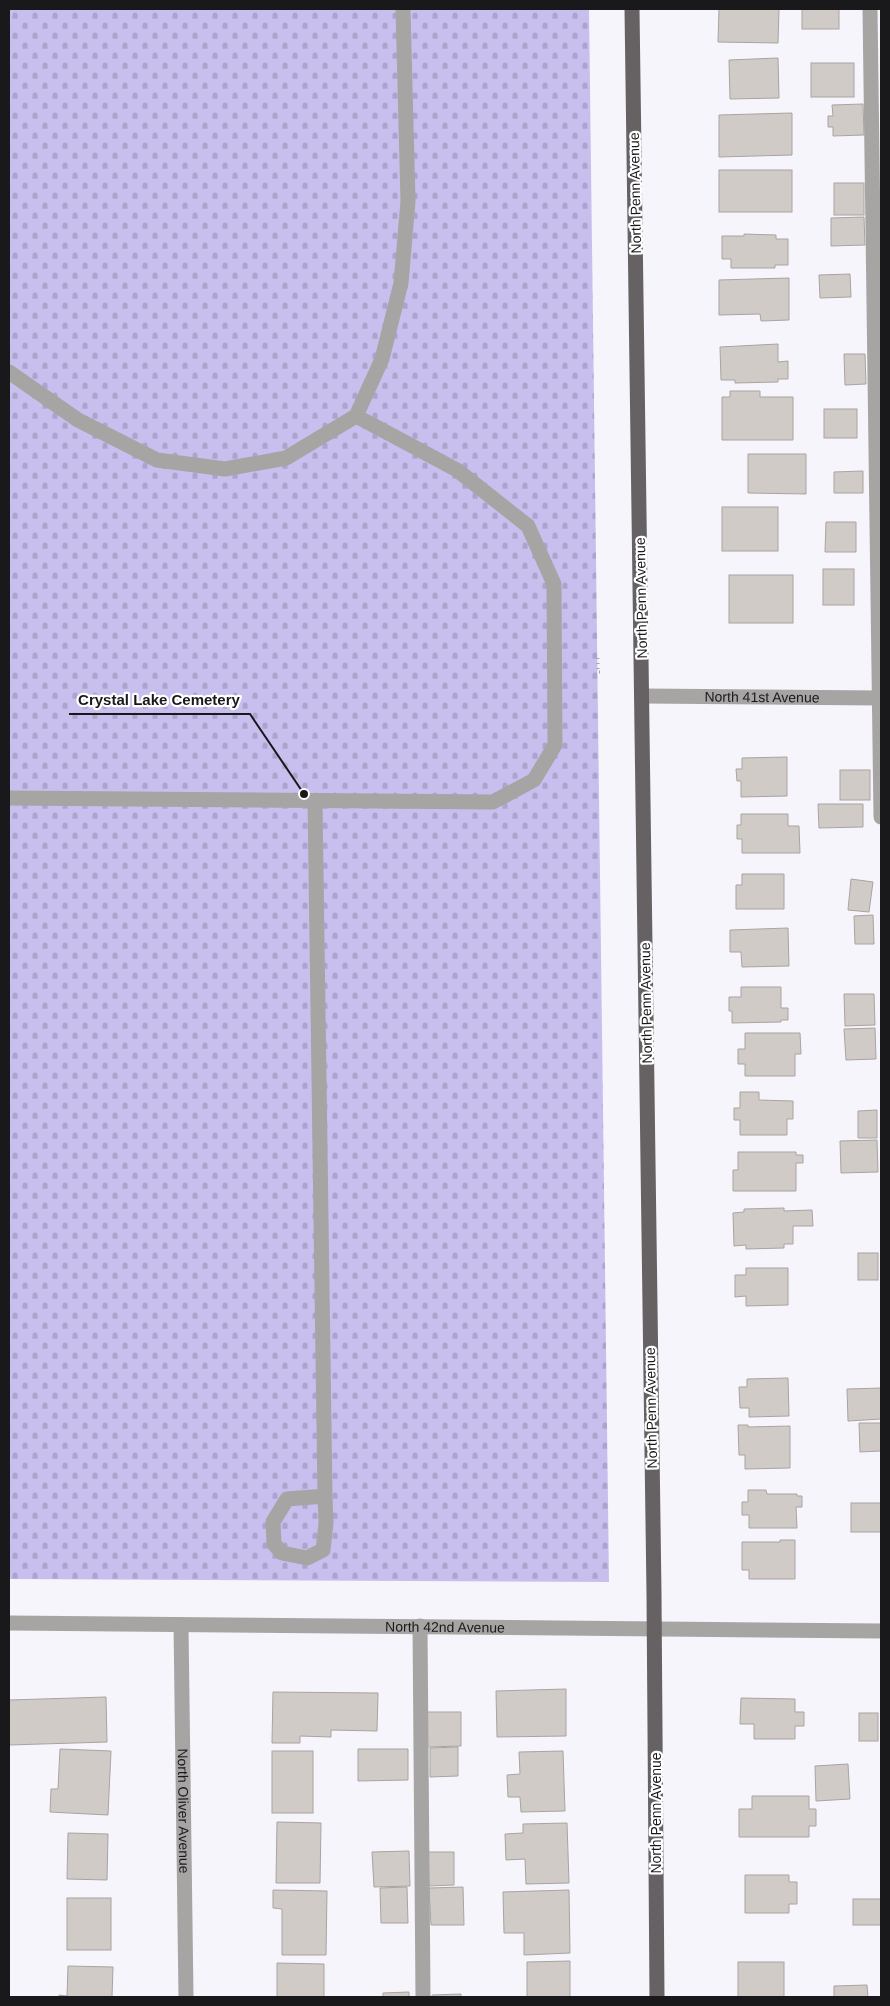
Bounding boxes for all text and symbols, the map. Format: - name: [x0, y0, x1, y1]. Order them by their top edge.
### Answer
- street label: North Penn Avenue: [626, 132, 644, 254]
- street label: North Penn Avenue: [632, 537, 650, 659]
- callout: Crystal Lake Cemetery: [69, 684, 250, 714]
- street label: North 41st Avenue: [704, 689, 820, 705]
- text: Crystal Lake Cemetery: [78, 691, 241, 708]
- street label: North Penn Avenue: [637, 942, 655, 1064]
- street label: North Penn Avenue: [642, 1347, 660, 1469]
- street label: North 42nd Avenue: [385, 1618, 505, 1636]
- street label: North Oliver Avenue: [175, 1748, 192, 1874]
- street label: North Penn Avenue: [648, 1752, 664, 1874]

